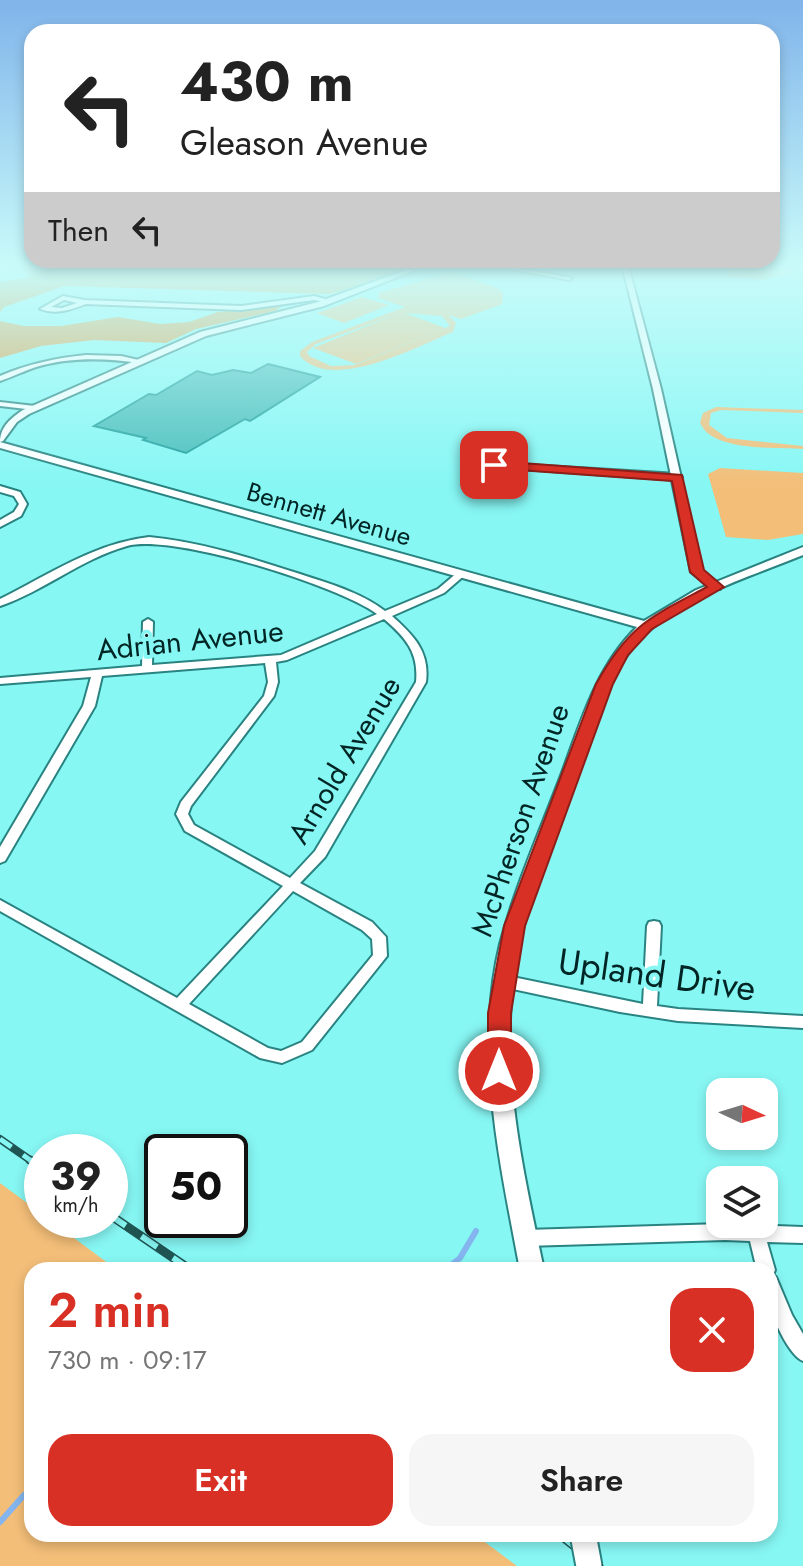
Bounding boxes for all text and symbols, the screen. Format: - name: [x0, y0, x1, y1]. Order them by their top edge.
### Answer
- text: 430 m: [180, 41, 354, 122]
- icon: left: [48, 56, 152, 160]
- text: Gleason Avenue: [180, 116, 428, 168]
- icon: left: [125, 208, 169, 252]
- text: Then: [48, 209, 109, 252]
- pin: [460, 431, 528, 499]
- icon: arrive: [472, 443, 516, 487]
- street label: Bennett Avenue: [242, 472, 416, 556]
- street label: Adrian Avenue: [94, 609, 286, 671]
- street label: Arnold Avenue: [277, 668, 411, 852]
- street label: McPherson Avenue: [460, 698, 580, 942]
- street label: Upland Drive: [555, 934, 759, 1014]
- position arrow: [457, 1029, 541, 1113]
- north arrow: [706, 1078, 778, 1150]
- map controls: [706, 1078, 778, 1238]
- speed limit sign: 50: [144, 1134, 248, 1238]
- text: 39: [50, 1147, 102, 1205]
- button: layers: [706, 1166, 778, 1238]
- text: km/h: [53, 1191, 99, 1220]
- text: 2 min: [48, 1276, 171, 1345]
- button: close: [670, 1288, 754, 1372]
- text: 730 m · 09:17: [48, 1341, 207, 1379]
- button: Exit: [48, 1434, 393, 1526]
- button: Share: [409, 1434, 754, 1526]

